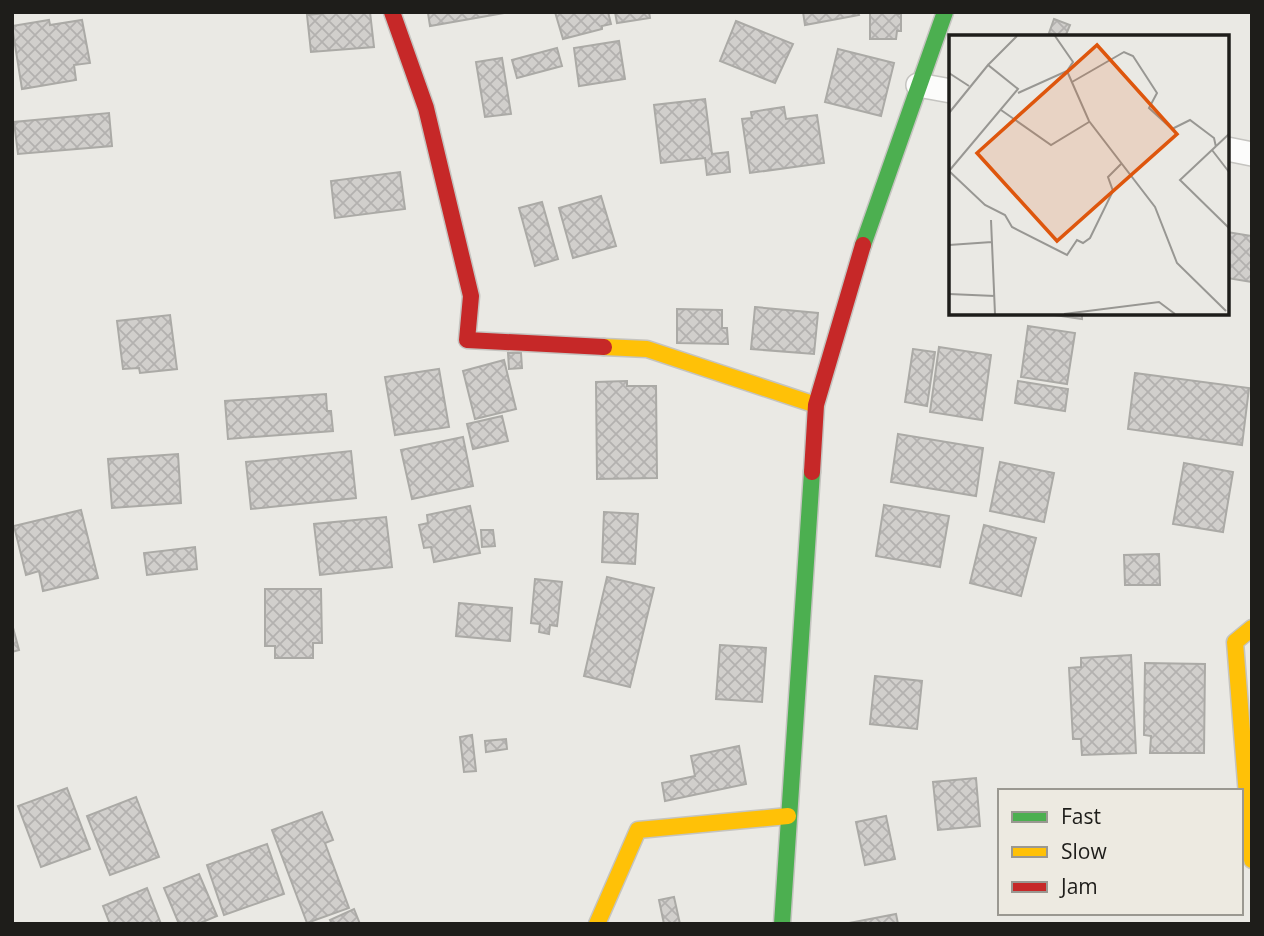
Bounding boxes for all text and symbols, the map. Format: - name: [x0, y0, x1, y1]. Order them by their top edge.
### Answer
- inset map: [949, 35, 1229, 315]
- legend: [998, 789, 1243, 915]
- text: Fast: [1061, 802, 1101, 830]
- text: Slow: [1061, 837, 1107, 865]
- text: Jam: [1059, 872, 1098, 900]

